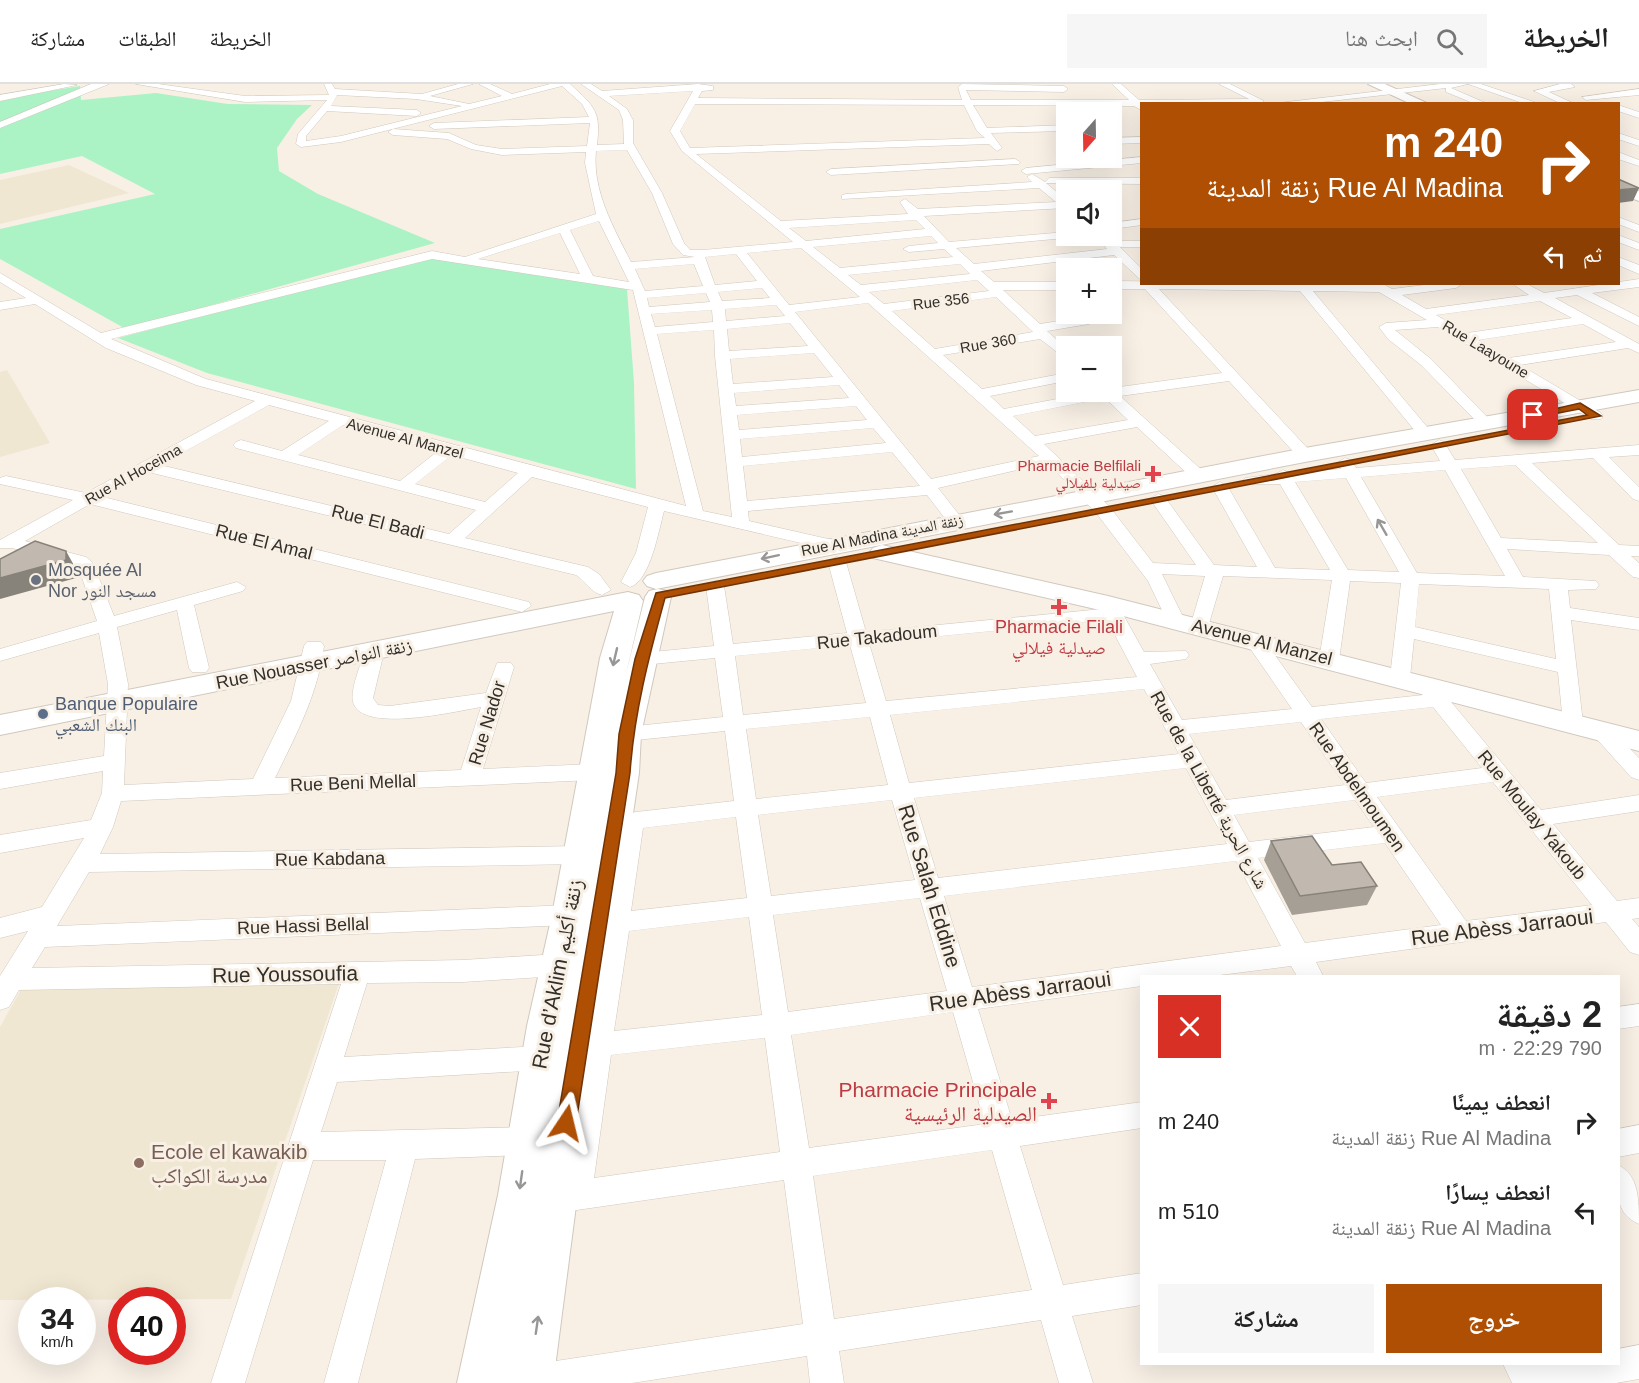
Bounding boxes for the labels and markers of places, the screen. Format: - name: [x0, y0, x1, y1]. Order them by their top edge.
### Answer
- pin: [1507, 389, 1558, 440]
- place label: Pharmacie Belfilali صيدلية بلفيلالي: [1018, 457, 1141, 494]
- marker: Pharmacie Belfilali صيدلية بلفيلالي: [1146, 467, 1160, 481]
- place label: Mosquée Al Nor مسجد النور: [48, 560, 156, 601]
- marker: Mosquée Al Nor مسجد النور: [29, 573, 43, 587]
- marker: Pharmacie Filali صيدلية فيلالي: [1052, 600, 1066, 614]
- place label: Pharmacie Filali صيدلية فيلالي: [995, 617, 1123, 663]
- place label: Banque Populaire البنك الشعبي: [55, 694, 198, 740]
- marker: Banque Populaire البنك الشعبي: [36, 707, 50, 721]
- place label: Pharmacie Principale الصيدلية الرئيسية: [839, 1078, 1037, 1125]
- marker: Pharmacie Principale الصيدلية الرئيسية: [1042, 1094, 1056, 1108]
- place label: Ecole el kawakib مدرسة الكواكب: [151, 1140, 307, 1187]
- marker: Ecole el kawakib مدرسة الكواكب: [132, 1156, 146, 1170]

